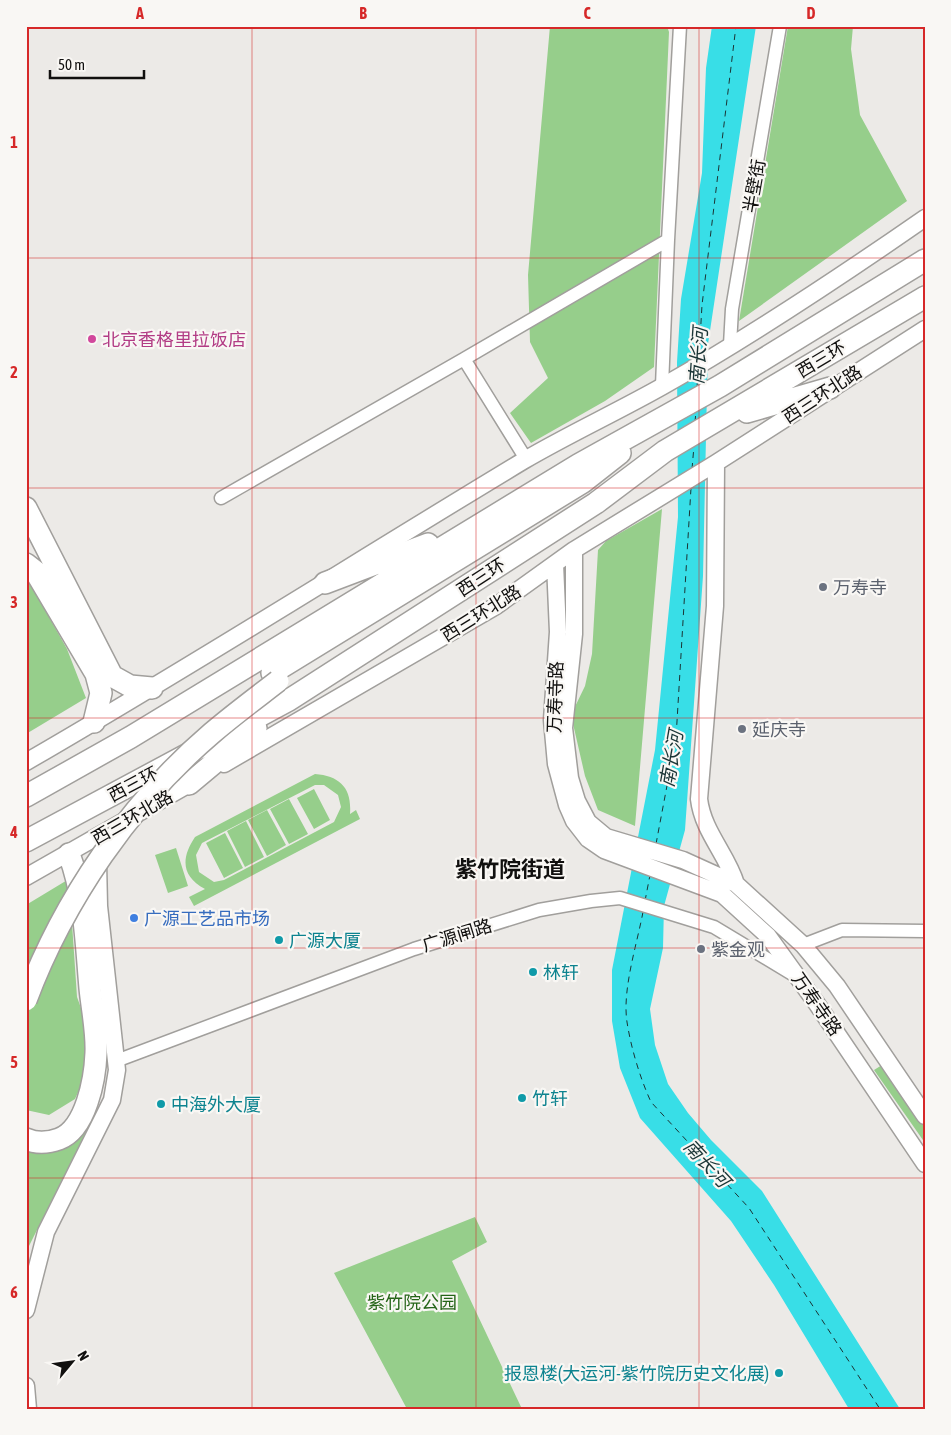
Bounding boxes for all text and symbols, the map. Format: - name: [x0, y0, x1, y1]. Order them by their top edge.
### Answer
- text: A: [135, 4, 144, 22]
- text: B: [359, 4, 367, 22]
- text: C: [583, 4, 591, 22]
- text: D: [807, 4, 816, 22]
- scale bar: [50, 48, 144, 80]
- text: 50 m: [58, 56, 85, 73]
- text: 1: [10, 133, 18, 151]
- street label: 半壁街: [739, 158, 769, 214]
- water label: 南长河: [685, 323, 711, 385]
- place label: 北京香格里拉饭店: [102, 329, 246, 350]
- marker: 北京香格里拉饭店: [86, 333, 98, 345]
- street label: 西三环: [792, 336, 850, 382]
- street label: 西三环北路: [779, 361, 865, 427]
- text: 2: [10, 363, 18, 381]
- street label: 西三环: [453, 553, 509, 601]
- place label: 万寿寺: [833, 577, 887, 598]
- street label: 西三环北路: [437, 580, 525, 646]
- marker: 万寿寺: [817, 581, 829, 593]
- text: 3: [10, 593, 18, 611]
- street label: 万寿寺路: [543, 661, 567, 733]
- place label: 延庆寺: [752, 719, 806, 740]
- marker: 延庆寺: [736, 723, 748, 735]
- water label: 南长河: [655, 725, 687, 789]
- street label: 西三环: [104, 762, 162, 806]
- street label: 西三环北路: [88, 785, 176, 849]
- text: 4: [9, 823, 18, 841]
- district label: 紫竹院街道: [455, 856, 565, 882]
- place label: 广源工艺品市场: [144, 908, 270, 929]
- marker: 广源工艺品市场: [128, 912, 140, 924]
- street label: 广源闸路: [420, 914, 494, 956]
- place label: 广源大厦: [289, 930, 361, 951]
- marker: 广源大厦: [273, 934, 285, 946]
- place label: 紫金观: [711, 939, 765, 960]
- marker: 紫金观: [695, 943, 707, 955]
- place label: 林轩: [543, 962, 579, 983]
- marker: 林轩: [527, 966, 539, 978]
- street label: 万寿寺路: [788, 968, 846, 1040]
- text: 5: [10, 1053, 18, 1071]
- place label: 竹轩: [532, 1088, 568, 1109]
- marker: 竹轩: [516, 1092, 528, 1104]
- place label: 中海外大厦: [171, 1094, 261, 1115]
- marker: 中海外大厦: [155, 1098, 167, 1110]
- water label: 南长河: [680, 1135, 737, 1194]
- text: 6: [10, 1283, 18, 1301]
- park label: 紫竹院公园: [367, 1292, 457, 1313]
- north arrow: [48, 1338, 98, 1388]
- text: N: [74, 1348, 92, 1363]
- place label: 报恩楼(大运河-紫竹院历史文化展): [504, 1363, 769, 1384]
- marker: 报恩楼(大运河-紫竹院历史文化展): [773, 1367, 785, 1379]

